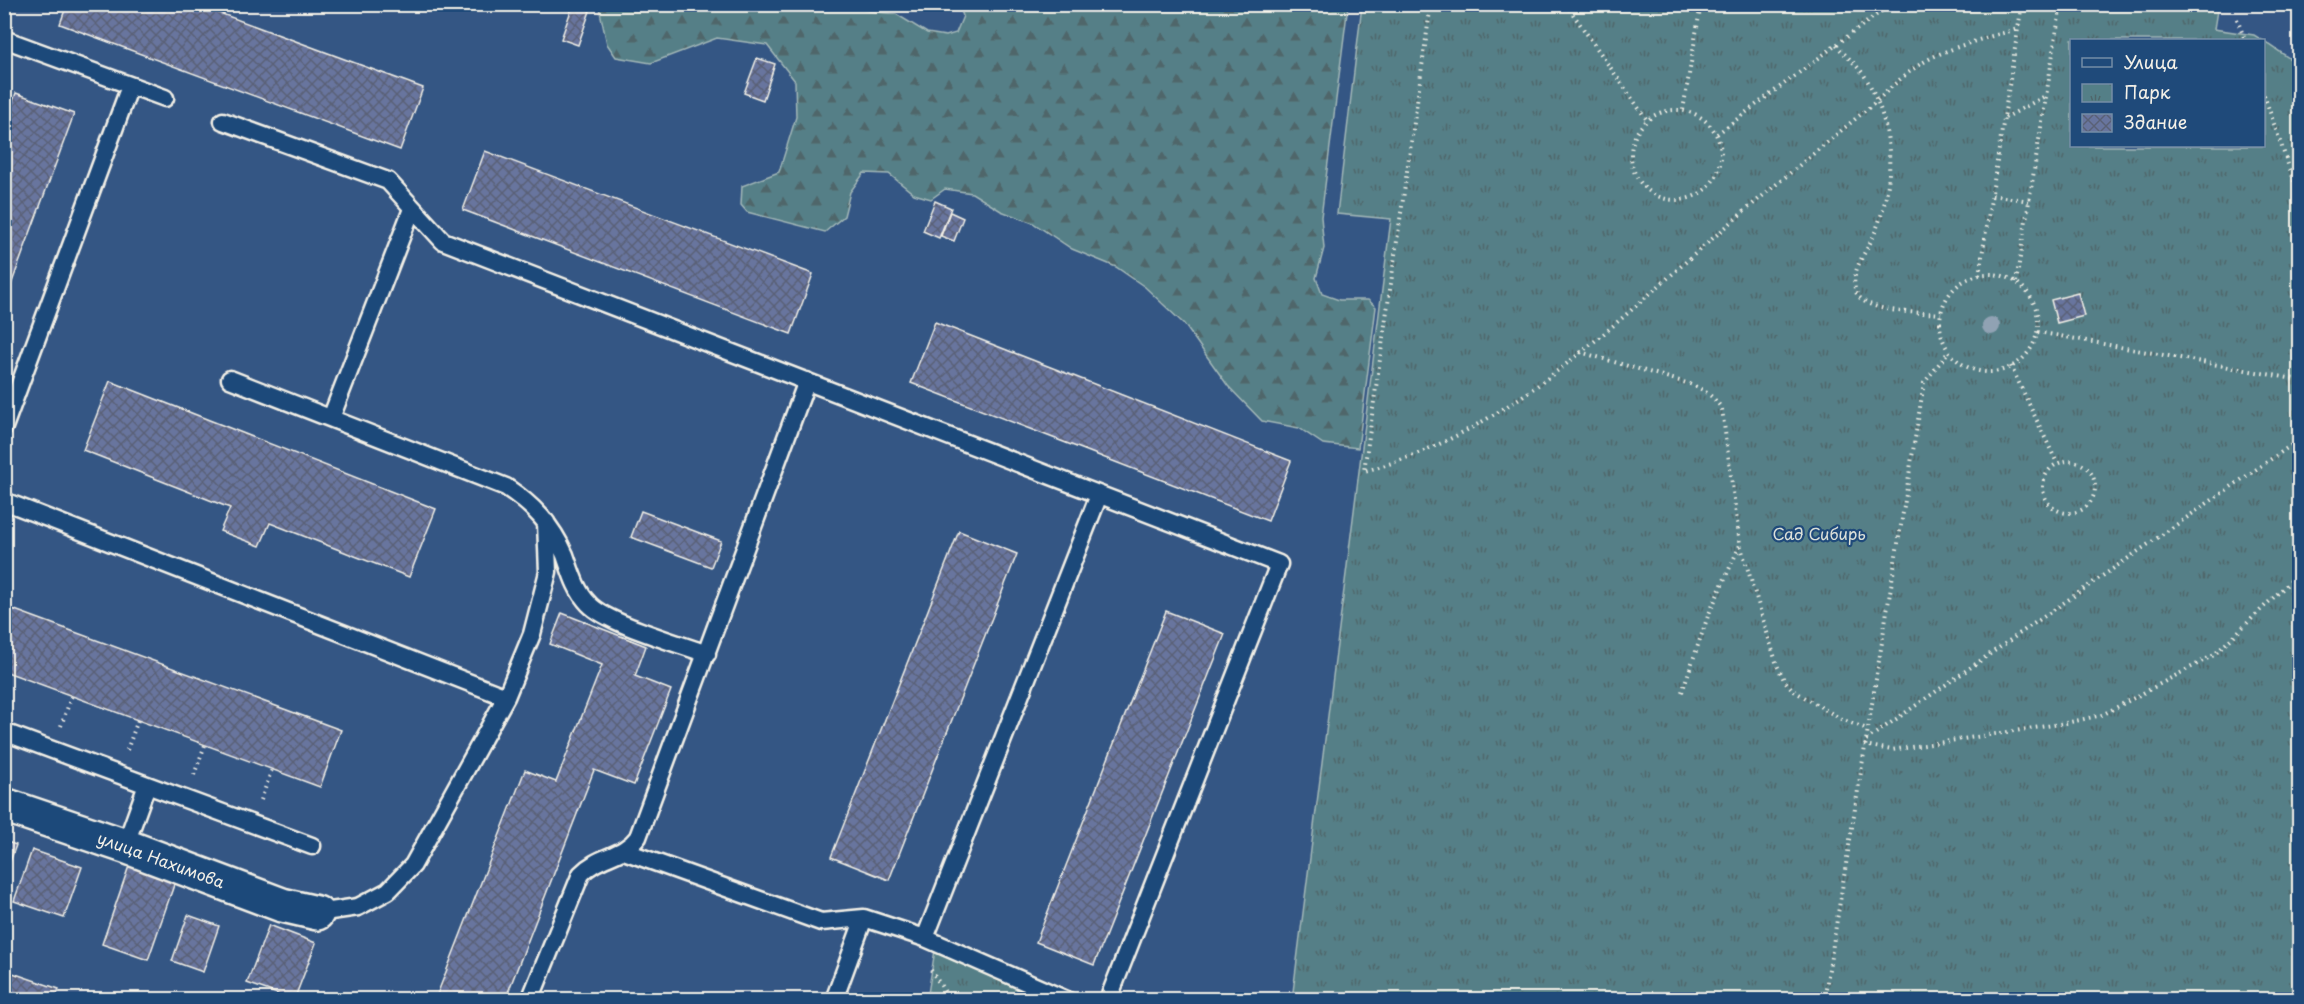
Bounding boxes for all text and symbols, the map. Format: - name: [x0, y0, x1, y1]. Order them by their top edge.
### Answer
- legend: [2070, 39, 2265, 147]
- text: Улица: [2124, 48, 2178, 75]
- text: Парк: [2124, 78, 2171, 105]
- text: Здание: [2124, 108, 2187, 135]
- park label: Сад Сибирь: [1772, 521, 1866, 545]
- street label: улица Нахимова: [94, 825, 228, 893]

